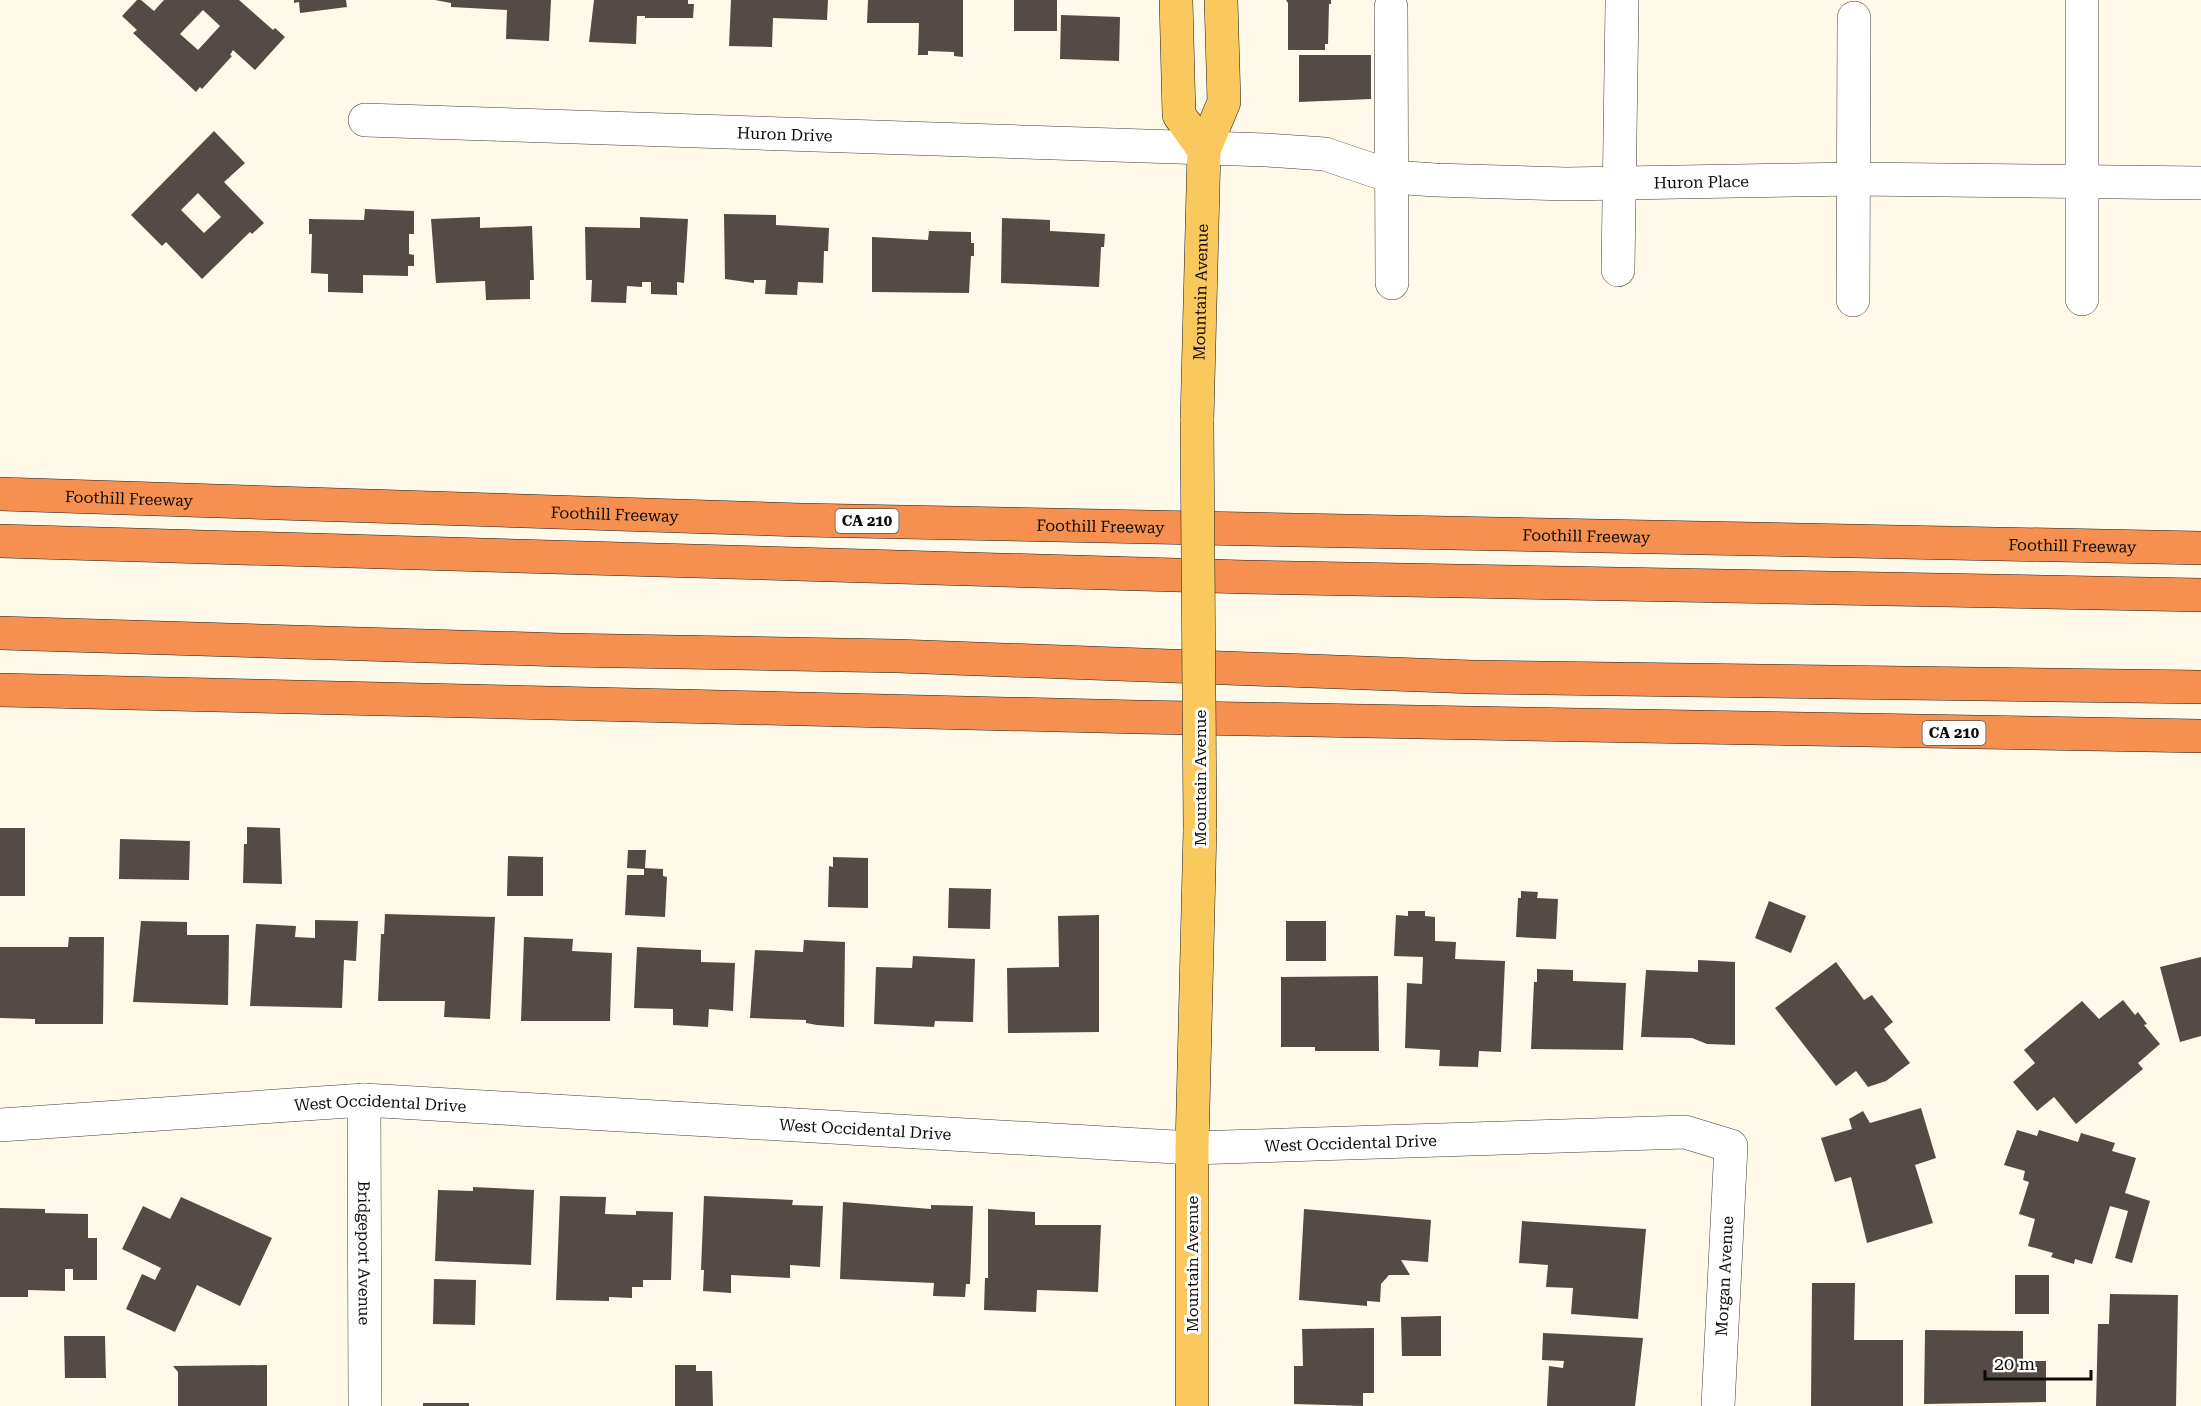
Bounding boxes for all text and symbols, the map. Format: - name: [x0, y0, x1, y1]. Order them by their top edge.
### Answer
- street label: Huron Drive: [737, 123, 833, 146]
- street label: Huron Place: [1654, 172, 1749, 192]
- street label: Mountain Avenue: [1190, 223, 1212, 361]
- street label: Foothill Freeway: [65, 487, 194, 510]
- street label: Foothill Freeway: [550, 503, 679, 526]
- road number: CA 210: [836, 509, 898, 533]
- street label: Foothill Freeway: [1036, 516, 1165, 537]
- street label: Foothill Freeway: [1522, 525, 1651, 547]
- street label: Foothill Freeway: [2008, 535, 2137, 557]
- street label: Mountain Avenue: [1191, 709, 1210, 846]
- road number: CA 210: [1922, 721, 1986, 745]
- street label: West Occidental Drive: [293, 1091, 467, 1116]
- street label: West Occidental Drive: [779, 1115, 952, 1144]
- street label: West Occidental Drive: [1264, 1131, 1437, 1156]
- street label: Bridgeport Avenue: [354, 1181, 374, 1326]
- street label: Mountain Avenue: [1183, 1195, 1202, 1332]
- street label: Morgan Avenue: [1712, 1215, 1737, 1337]
- scale bar: [1985, 1343, 2092, 1381]
- text: 20 m: [1994, 1353, 2035, 1374]

